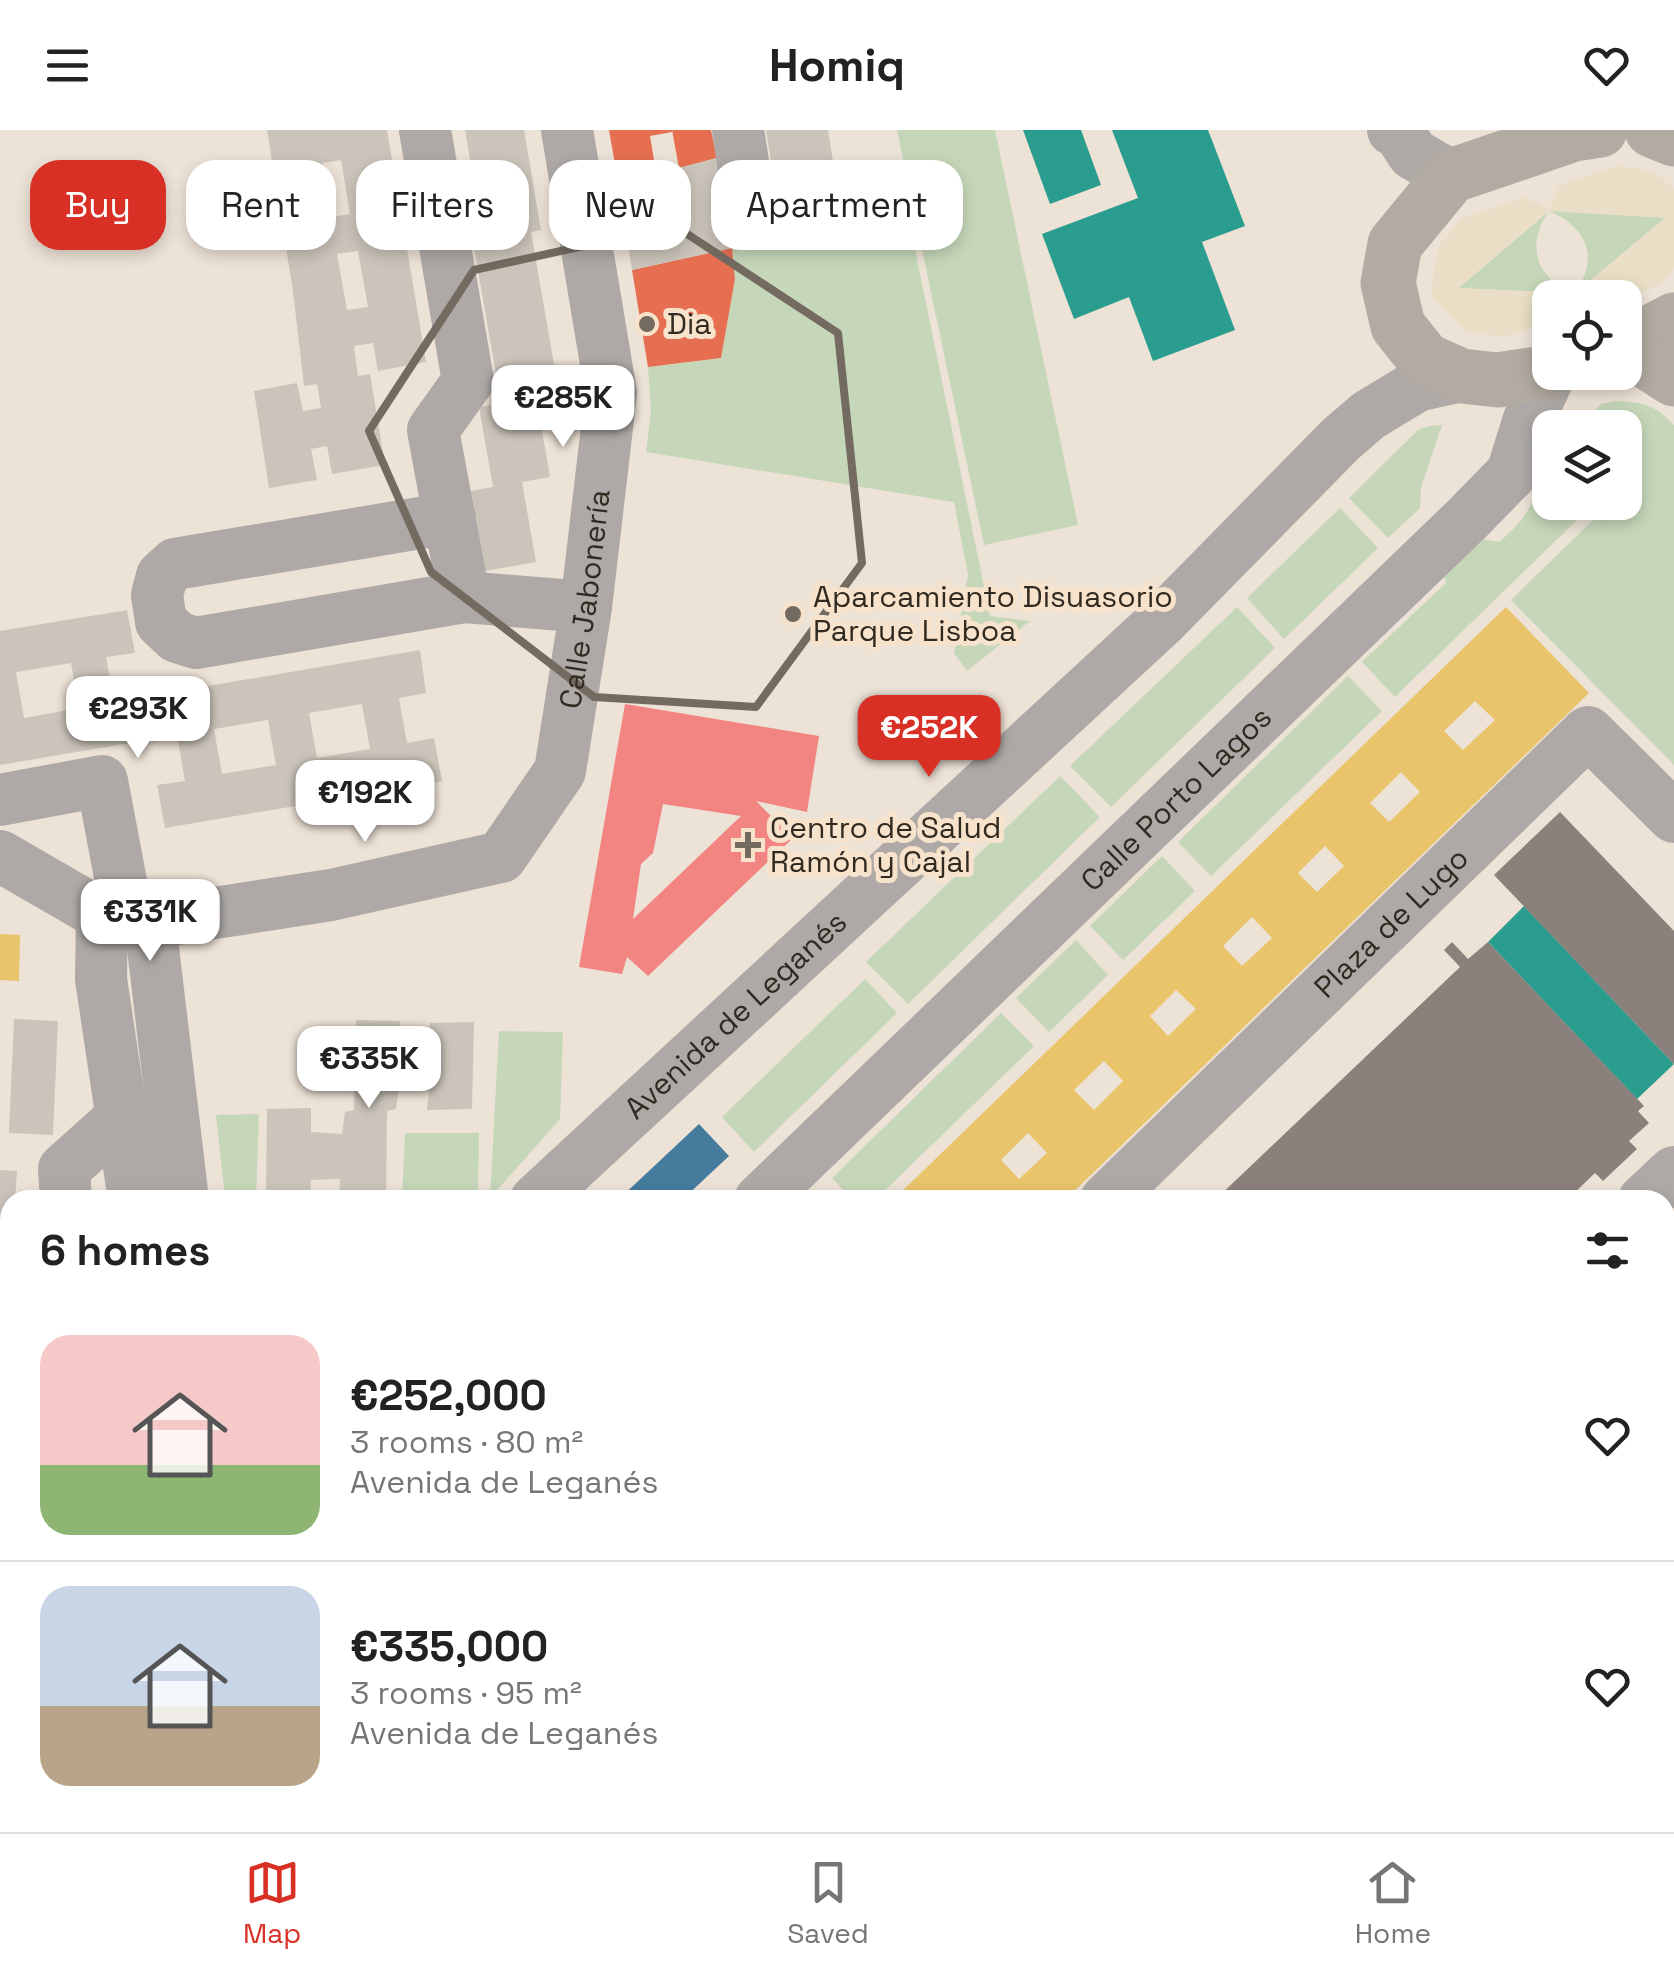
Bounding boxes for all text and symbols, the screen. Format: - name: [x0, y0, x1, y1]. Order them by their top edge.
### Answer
- text: Homiq: [769, 37, 905, 94]
- icon: menu: [40, 38, 95, 93]
- icon: heart: [1579, 38, 1634, 93]
- chip: Buy: [30, 160, 166, 250]
- chip: Rent: [186, 160, 336, 250]
- chip: Filters: [356, 160, 529, 250]
- chip: New: [549, 160, 691, 250]
- chip: Apartment: [711, 160, 963, 250]
- map controls: [1532, 280, 1642, 520]
- button: locate: [1532, 280, 1642, 390]
- place label: Dia: [667, 304, 712, 343]
- marker: Dia: [636, 313, 658, 335]
- pin: €285K: [493, 365, 633, 450]
- text: €285K: [513, 377, 613, 417]
- button: layers: [1532, 410, 1642, 520]
- street label: Calle Jabonería: [550, 487, 619, 711]
- place label: Aparcamiento Disuasorio Parque Lisboa: [813, 577, 1173, 650]
- marker: Aparcamiento Disuasorio Parque Lisboa: [782, 603, 804, 625]
- pin: €293K: [68, 676, 208, 761]
- text: €293K: [88, 688, 188, 728]
- pin: €252K: [859, 695, 999, 780]
- street label: Calle Porto Lagos: [1072, 698, 1280, 900]
- text: €252K: [880, 707, 978, 747]
- pin: €192K: [295, 760, 435, 845]
- text: €192K: [318, 772, 412, 812]
- place label: Centro de Salud Ramón y Cajal: [770, 808, 1001, 881]
- marker: Centro de Salud Ramón y Cajal: [735, 832, 761, 858]
- street label: Plaza de Lugo: [1306, 839, 1477, 1006]
- pin: €331K: [80, 879, 220, 964]
- text: €331K: [103, 891, 197, 931]
- street label: Avenida de Leganés: [616, 902, 855, 1127]
- pin: €335K: [299, 1026, 439, 1111]
- text: €335K: [319, 1038, 419, 1078]
- icon: filters: [1580, 1223, 1635, 1278]
- text: 6 homes: [40, 1224, 210, 1277]
- text: €252,000: [350, 1369, 547, 1422]
- icon: home: [120, 1375, 240, 1495]
- icon: heart: [1580, 1408, 1635, 1463]
- text: 3 rooms · 80 m²: [350, 1422, 583, 1462]
- text: Avenida de Leganés: [350, 1462, 658, 1502]
- text: €335,000: [350, 1620, 548, 1673]
- icon: home: [120, 1626, 240, 1746]
- icon: heart: [1580, 1659, 1635, 1714]
- text: 3 rooms · 95 m²: [350, 1673, 582, 1713]
- text: Avenida de Leganés: [350, 1713, 658, 1753]
- tab: Map: [243, 1855, 301, 1951]
- tab: Saved: [787, 1855, 869, 1951]
- tab: Home: [1355, 1855, 1431, 1951]

